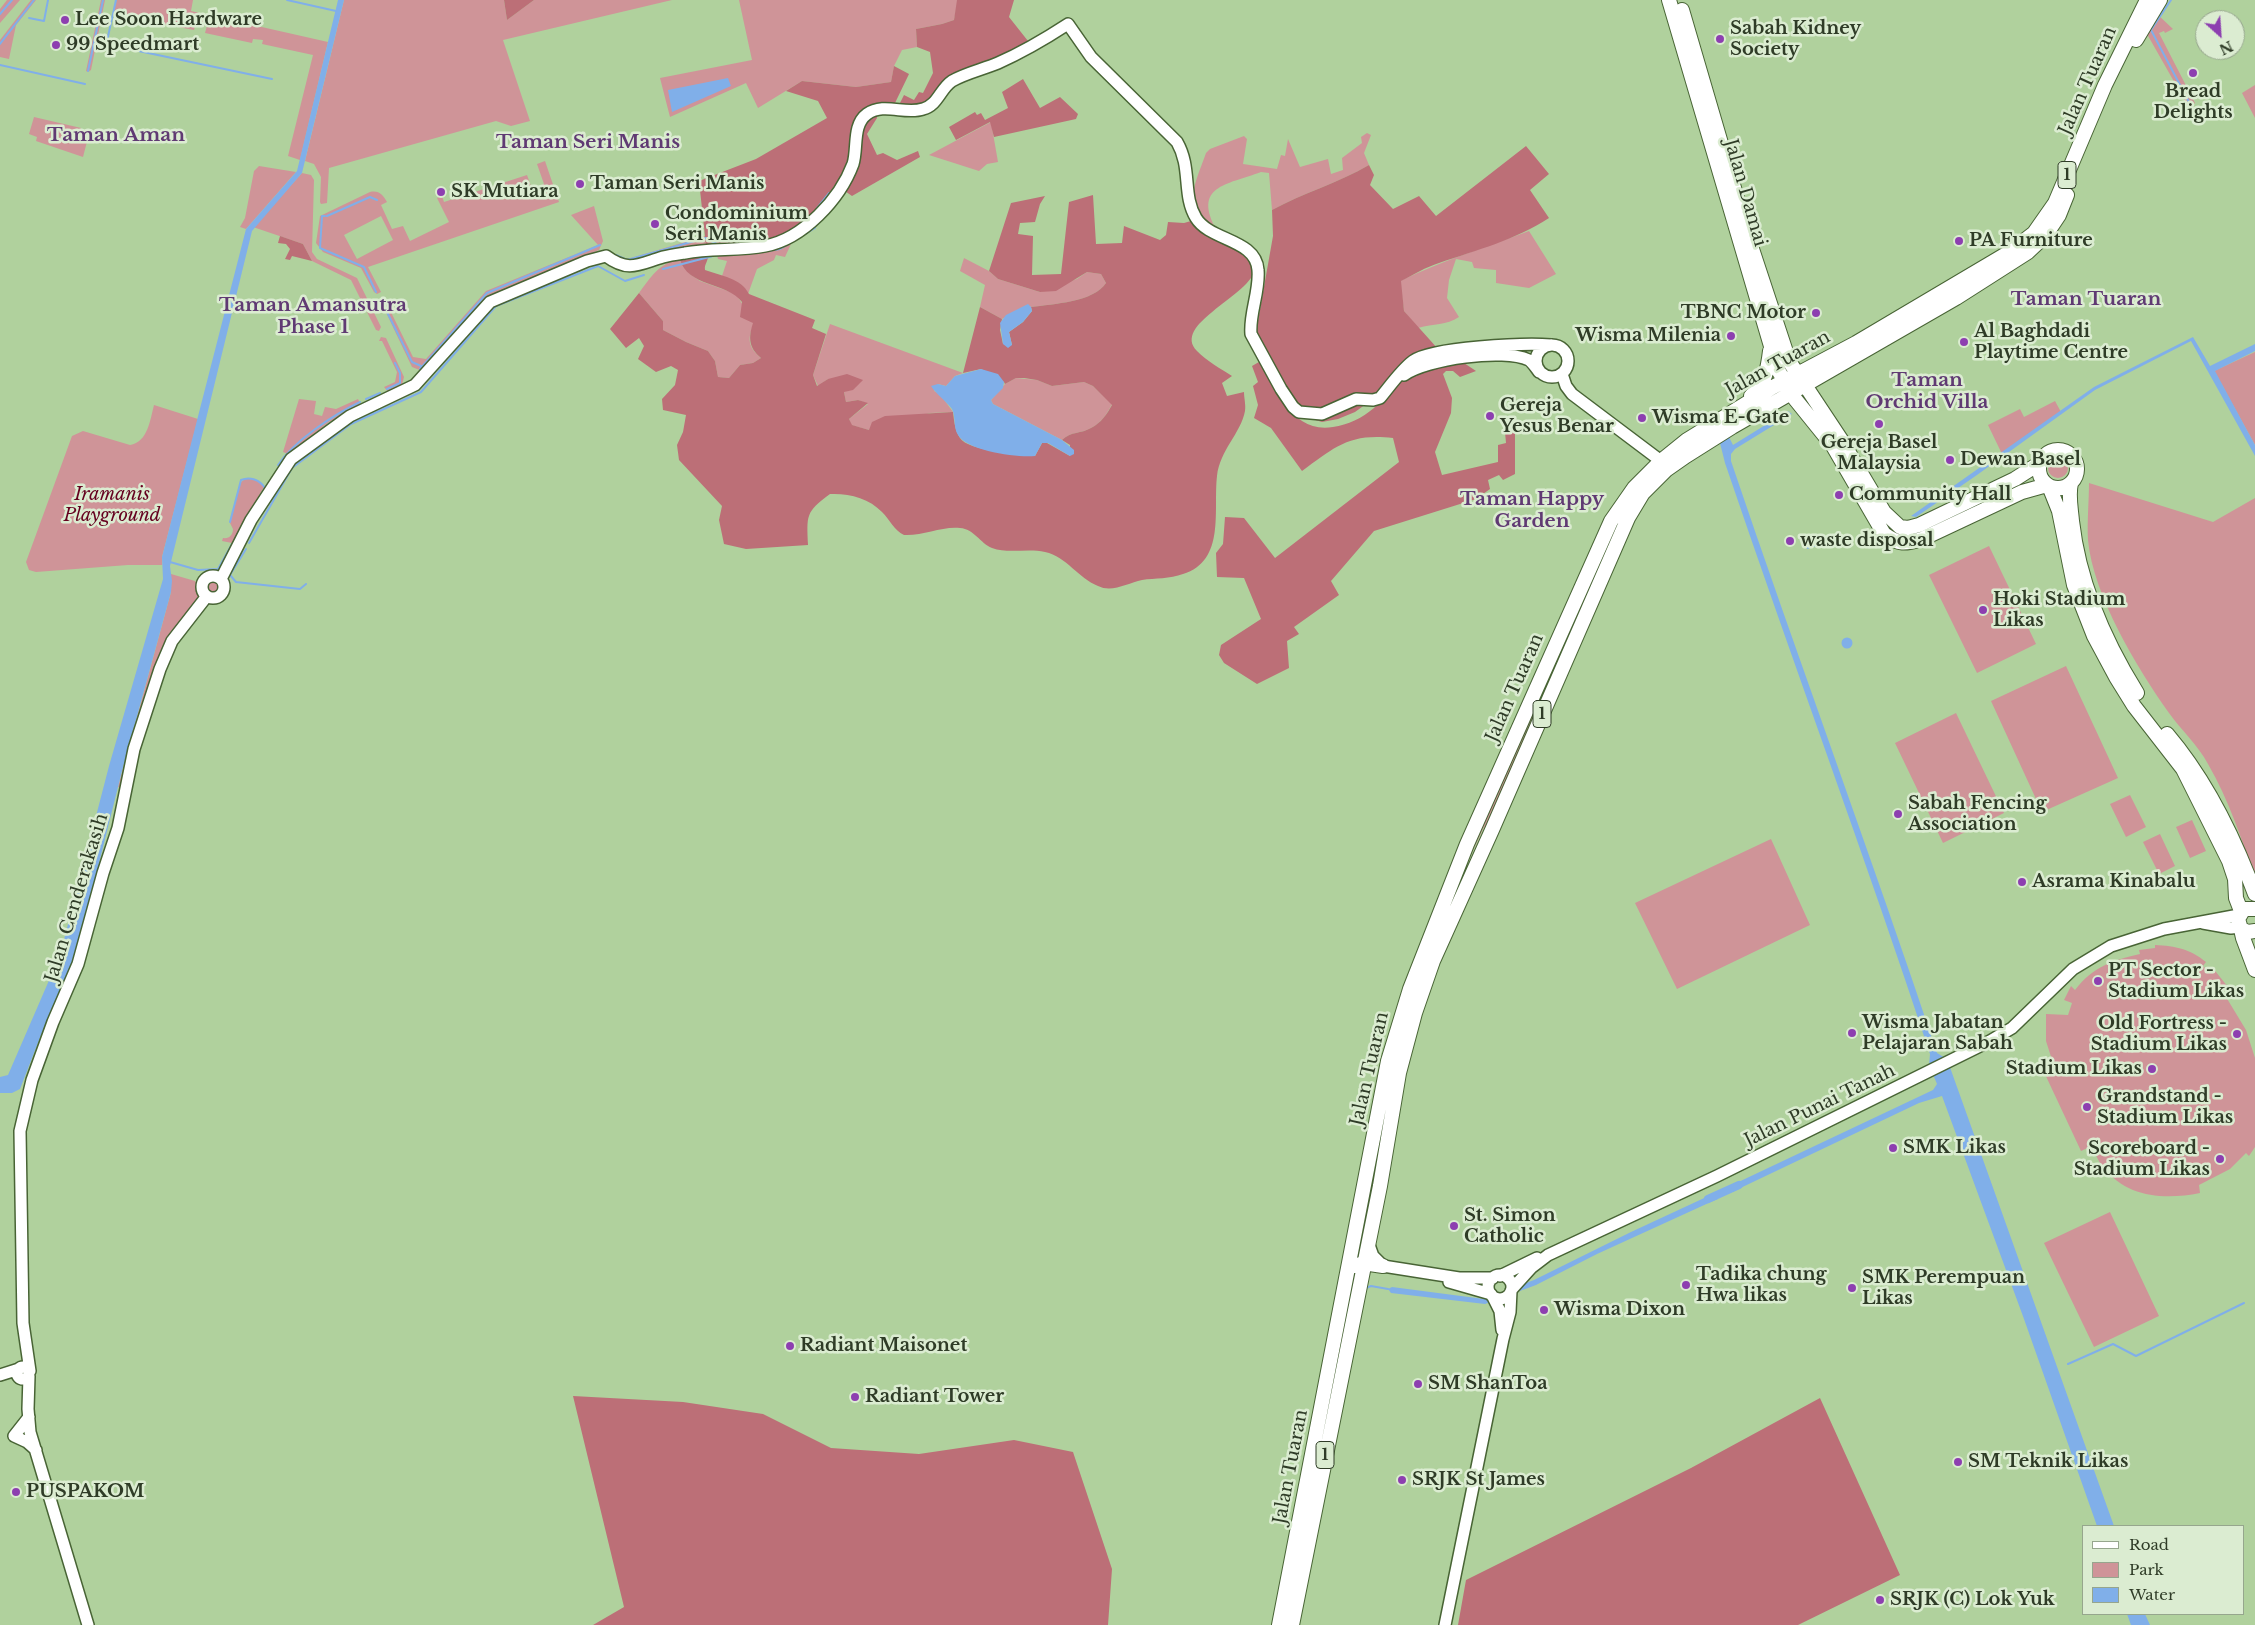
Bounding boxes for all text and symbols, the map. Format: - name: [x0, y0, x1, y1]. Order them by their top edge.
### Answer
- place label: Lee Soon Hardware: [75, 9, 262, 31]
- north arrow: [2195, 10, 2245, 60]
- marker: Lee Soon Hardware: [59, 14, 71, 26]
- place label: Sabah Kidney Society: [1730, 18, 1861, 60]
- street label: Jalan Tuaran: [2054, 24, 2122, 138]
- marker: Sabah Kidney Society: [1714, 33, 1726, 45]
- place label: 99 Speedmart: [66, 34, 199, 56]
- text: N: [2216, 37, 2236, 59]
- marker: 99 Speedmart: [50, 39, 62, 51]
- marker: Bread Delights: [2187, 67, 2199, 79]
- place label: Bread Delights: [2153, 81, 2233, 124]
- district label: Taman Aman: [47, 125, 185, 147]
- district label: Taman Seri Manis: [496, 132, 680, 154]
- street label: Jalan Damai: [1719, 137, 1771, 249]
- road number: 1: [2058, 162, 2076, 188]
- place label: Taman Seri Manis: [590, 173, 764, 195]
- marker: Taman Seri Manis: [574, 178, 586, 190]
- place label: SK Mutiara: [451, 181, 559, 203]
- marker: SK Mutiara: [435, 186, 447, 198]
- place label: Condominium Seri Manis: [665, 203, 808, 245]
- marker: Condominium Seri Manis: [649, 218, 661, 230]
- place label: PA Furniture: [1969, 230, 2093, 252]
- marker: PA Furniture: [1953, 235, 1965, 247]
- district label: Taman Tuaran: [2011, 289, 2161, 311]
- district label: Taman Amansutra Phase 1: [219, 295, 407, 339]
- place label: TBNC Motor: [1681, 302, 1806, 324]
- marker: TBNC Motor: [1810, 307, 1822, 319]
- place label: Al Baghdadi Playtime Centre: [1974, 321, 2128, 364]
- place label: Wisma Milenia: [1575, 325, 1721, 347]
- street label: Jalan Tuaran: [1722, 326, 1834, 402]
- marker: Wisma Milenia: [1725, 330, 1737, 342]
- marker: Al Baghdadi Playtime Centre: [1958, 336, 1970, 348]
- district label: Taman Orchid Villa: [1866, 370, 1988, 414]
- place label: Gereja Yesus Benar: [1500, 395, 1614, 438]
- place label: Wisma E-Gate: [1652, 407, 1789, 429]
- marker: Gereja Yesus Benar: [1484, 410, 1496, 422]
- marker: Wisma E-Gate: [1636, 412, 1648, 424]
- marker: Gereja Basel Malaysia: [1873, 418, 1885, 430]
- place label: Gereja Basel Malaysia: [1821, 432, 1937, 474]
- place label: Dewan Basel: [1960, 449, 2081, 471]
- marker: Dewan Basel: [1944, 454, 1956, 466]
- park label: Iramanis Playground: [63, 484, 161, 526]
- place label: Community Hall: [1849, 484, 2011, 506]
- district label: Taman Happy Garden: [1460, 489, 1604, 533]
- marker: Community Hall: [1833, 489, 1845, 501]
- place label: waste disposal: [1800, 530, 1934, 552]
- marker: waste disposal: [1784, 535, 1796, 547]
- place label: Hoki Stadium Likas: [1993, 589, 2125, 632]
- marker: Hoki Stadium Likas: [1977, 604, 1989, 616]
- street label: Jalan Tuaran: [1481, 631, 1549, 745]
- road number: 1: [1533, 701, 1551, 728]
- place label: Sabah Fencing Association: [1908, 793, 2046, 836]
- marker: Sabah Fencing Association: [1892, 808, 1904, 820]
- street label: Jalan Cenderakasih: [41, 811, 113, 985]
- place label: Asrama Kinabalu: [2032, 871, 2196, 893]
- marker: Asrama Kinabalu: [2016, 876, 2028, 888]
- place label: PT Sector - Stadium Likas: [2108, 960, 2244, 1002]
- marker: PT Sector - Stadium Likas: [2092, 975, 2104, 987]
- street label: Jalan Tuaran: [1346, 1010, 1394, 1128]
- place label: Wisma Jabatan Pelajaran Sabah: [1862, 1012, 2013, 1054]
- place label: Old Fortress - Stadium Likas: [2091, 1013, 2227, 1056]
- marker: Wisma Jabatan Pelajaran Sabah: [1846, 1027, 1858, 1039]
- marker: Old Fortress - Stadium Likas: [2231, 1028, 2243, 1040]
- place label: Stadium Likas: [2006, 1058, 2142, 1080]
- street label: Jalan Punai Tanah: [1741, 1060, 1899, 1152]
- marker: Stadium Likas: [2146, 1063, 2158, 1075]
- place label: Grandstand - Stadium Likas: [2097, 1086, 2233, 1128]
- marker: Grandstand - Stadium Likas: [2081, 1101, 2093, 1113]
- place label: SMK Likas: [1903, 1137, 2006, 1159]
- place label: Scoreboard - Stadium Likas: [2074, 1138, 2210, 1180]
- marker: SMK Likas: [1887, 1142, 1899, 1154]
- marker: Scoreboard - Stadium Likas: [2214, 1153, 2226, 1165]
- place label: St. Simon Catholic: [1464, 1205, 1555, 1248]
- marker: St. Simon Catholic: [1448, 1220, 1460, 1232]
- place label: Tadika chung Hwa likas: [1696, 1264, 1827, 1306]
- place label: SMK Perempuan Likas: [1862, 1267, 2025, 1310]
- marker: Tadika chung Hwa likas: [1680, 1279, 1692, 1291]
- marker: SMK Perempuan Likas: [1846, 1282, 1858, 1294]
- place label: Wisma Dixon: [1554, 1299, 1685, 1321]
- marker: Wisma Dixon: [1538, 1304, 1550, 1316]
- place label: Radiant Maisonet: [800, 1335, 967, 1357]
- marker: Radiant Maisonet: [784, 1340, 796, 1352]
- place label: SM ShanToa: [1428, 1373, 1548, 1395]
- marker: SM ShanToa: [1412, 1378, 1424, 1390]
- place label: Radiant Tower: [865, 1386, 1004, 1408]
- marker: Radiant Tower: [849, 1391, 861, 1403]
- street label: Jalan Tuaran: [1269, 1408, 1313, 1526]
- road number: 1: [1316, 1442, 1334, 1468]
- place label: SM Teknik Likas: [1968, 1451, 2128, 1473]
- marker: SM Teknik Likas: [1952, 1456, 1964, 1468]
- place label: SRJK St James: [1412, 1469, 1545, 1491]
- marker: SRJK St James: [1396, 1474, 1408, 1486]
- place label: PUSPAKOM: [26, 1481, 144, 1503]
- marker: PUSPAKOM: [10, 1486, 22, 1498]
- legend: [2082, 1525, 2245, 1615]
- text: Road: [2129, 1535, 2169, 1554]
- text: Park: [2129, 1560, 2164, 1579]
- text: Water: [2129, 1585, 2175, 1604]
- place label: SRJK (C) Lok Yuk: [1890, 1589, 2055, 1611]
- marker: SRJK (C) Lok Yuk: [1874, 1594, 1886, 1606]

